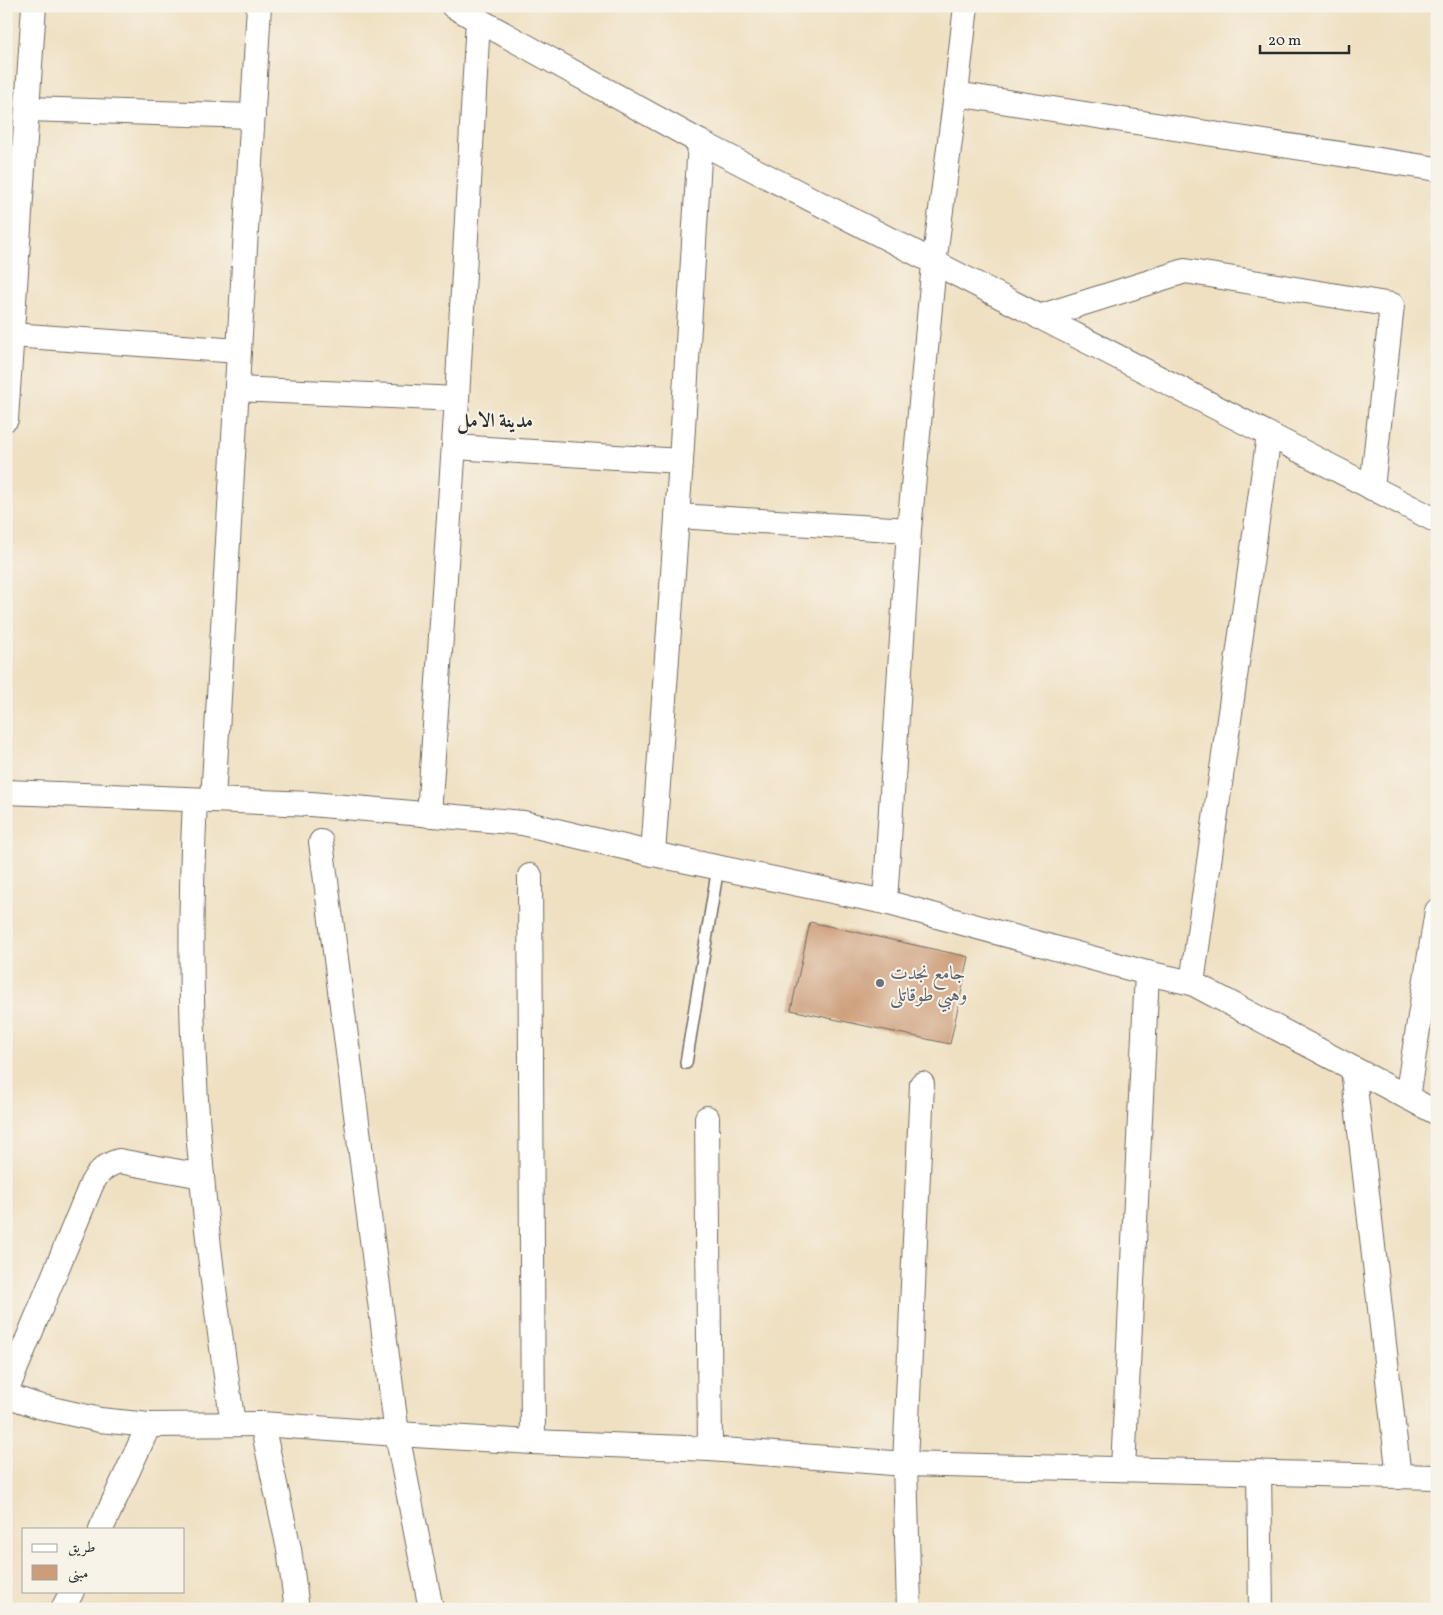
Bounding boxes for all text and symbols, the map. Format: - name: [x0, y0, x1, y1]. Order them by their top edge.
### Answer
- scale bar: [1260, 22, 1349, 54]
- text: 20 m: [1268, 31, 1301, 52]
- district label: مدينة الامل: [457, 408, 533, 436]
- place label: جامع نجدت وهبي طوقاتلى: [890, 961, 967, 1013]
- marker: جامع نجدت وهبي طوقاتلى: [874, 977, 886, 989]
- legend: [22, 1528, 185, 1592]
- text: طريق: [68, 1538, 95, 1559]
- text: مبنى: [68, 1564, 88, 1585]

